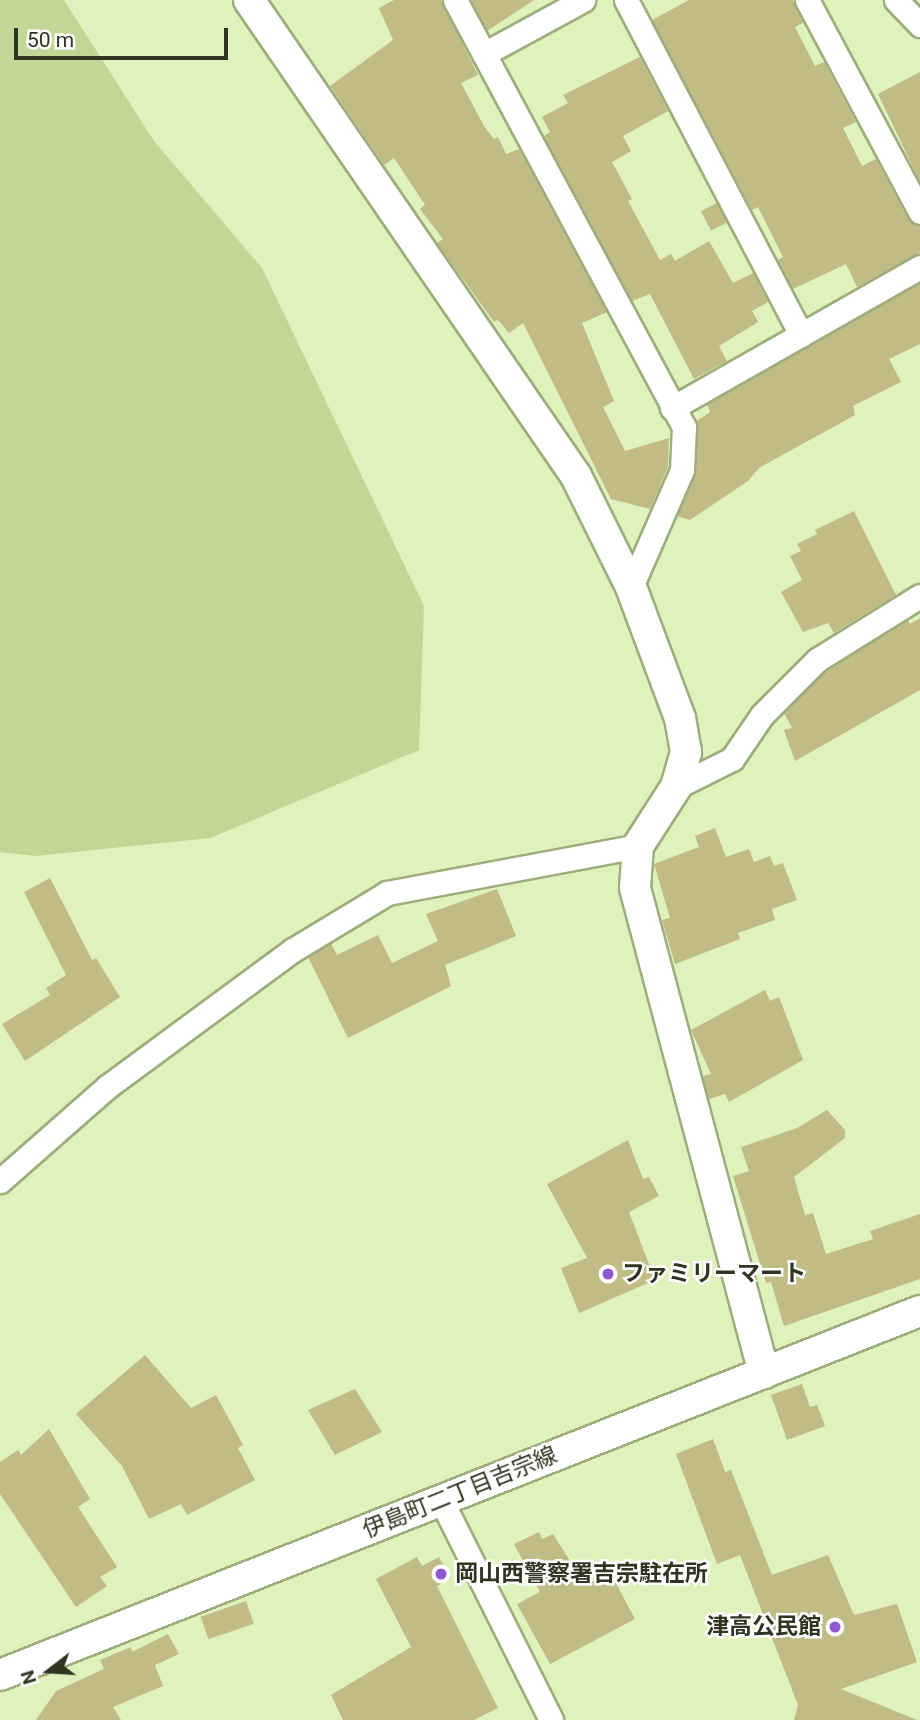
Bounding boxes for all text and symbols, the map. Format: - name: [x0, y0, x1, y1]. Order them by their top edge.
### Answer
- scale bar: [18, 14, 231, 58]
- text: 50 m: [27, 28, 74, 52]
- place label: ファミリーマート: [622, 1260, 806, 1288]
- marker: ファミリーマート: [600, 1266, 616, 1282]
- street label: 伊島町二丁目吉宗線: [359, 1441, 561, 1545]
- place label: 岡山西警察署吉宗駐在所: [455, 1560, 708, 1588]
- marker: 岡山西警察署吉宗駐在所: [433, 1566, 449, 1582]
- place label: 津高公民館: [706, 1613, 821, 1641]
- marker: 津高公民館: [827, 1619, 843, 1635]
- north arrow: [14, 1636, 84, 1706]
- text: N: [15, 1668, 41, 1687]

